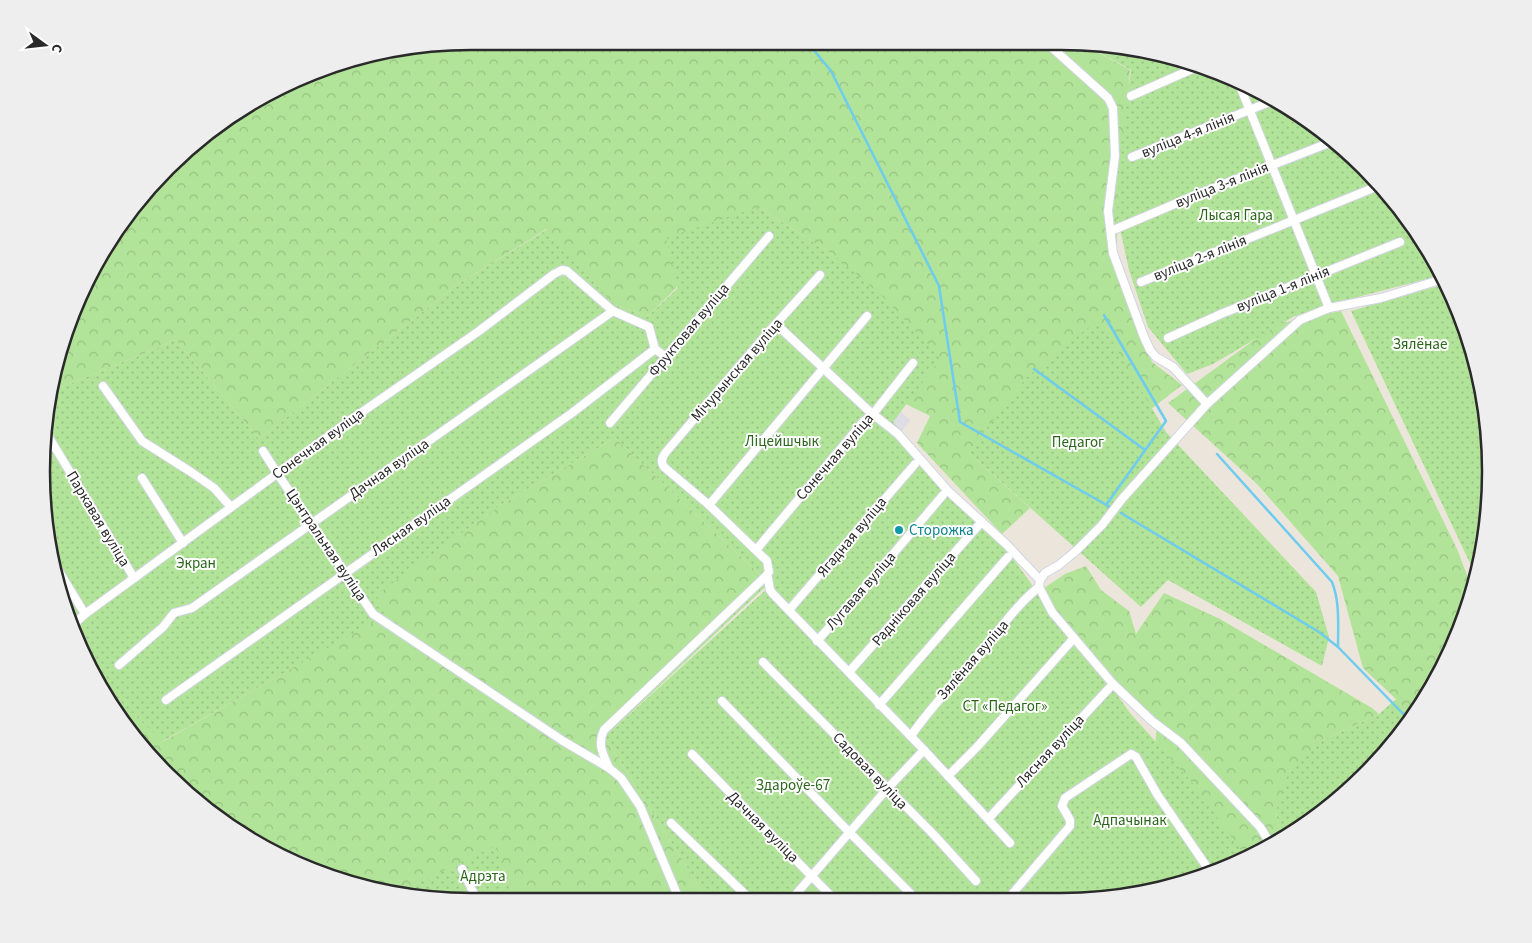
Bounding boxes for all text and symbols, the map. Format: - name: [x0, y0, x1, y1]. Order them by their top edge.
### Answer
- north arrow: [20, 20, 70, 70]
- text: С: [46, 42, 67, 55]
- street label: вуліца 4-я лінія: [1138, 107, 1238, 163]
- street label: вуліца 3-я лінія: [1172, 157, 1272, 213]
- park label: Лысая Гара: [1199, 205, 1273, 226]
- street label: вуліца 2-я лінія: [1150, 230, 1250, 286]
- street label: вуліца 1-я лінія: [1233, 261, 1333, 317]
- street label: Фруктовая вуліца: [644, 279, 734, 381]
- street label: Мічурынская вуліца: [686, 314, 788, 426]
- park label: Зялёнае: [1393, 334, 1447, 355]
- street label: Сонечная вуліца: [268, 403, 368, 485]
- street label: Сонечная вуліца: [791, 409, 879, 505]
- park label: Ліцейшчык: [745, 431, 820, 452]
- park label: Педагог: [1052, 432, 1104, 453]
- street label: Дачная вуліца: [345, 434, 433, 504]
- street label: Паркавая вуліца: [61, 467, 135, 571]
- street label: Цэнтральная вуліца: [280, 485, 372, 605]
- street label: Лясная вуліца: [367, 491, 455, 561]
- street label: Ягадная вуліца: [812, 492, 892, 582]
- place label: Сторожка: [909, 520, 974, 541]
- marker: Сторожка: [893, 524, 905, 536]
- street label: Лугавая вуліца: [821, 547, 901, 635]
- street label: Радніковая вуліца: [867, 547, 961, 651]
- park label: Экран: [176, 553, 216, 574]
- street label: Зялёная вуліца: [932, 615, 1014, 705]
- park label: СТ «Педагог»: [963, 696, 1047, 717]
- street label: Лясная вуліца: [1011, 710, 1089, 792]
- street label: Садовая вуліца: [828, 728, 912, 814]
- park label: Здароўе-67: [756, 775, 830, 796]
- street label: Дачная вуліца: [722, 786, 804, 868]
- park label: Адпачынак: [1093, 810, 1167, 831]
- park label: Адрэта: [460, 866, 506, 887]

